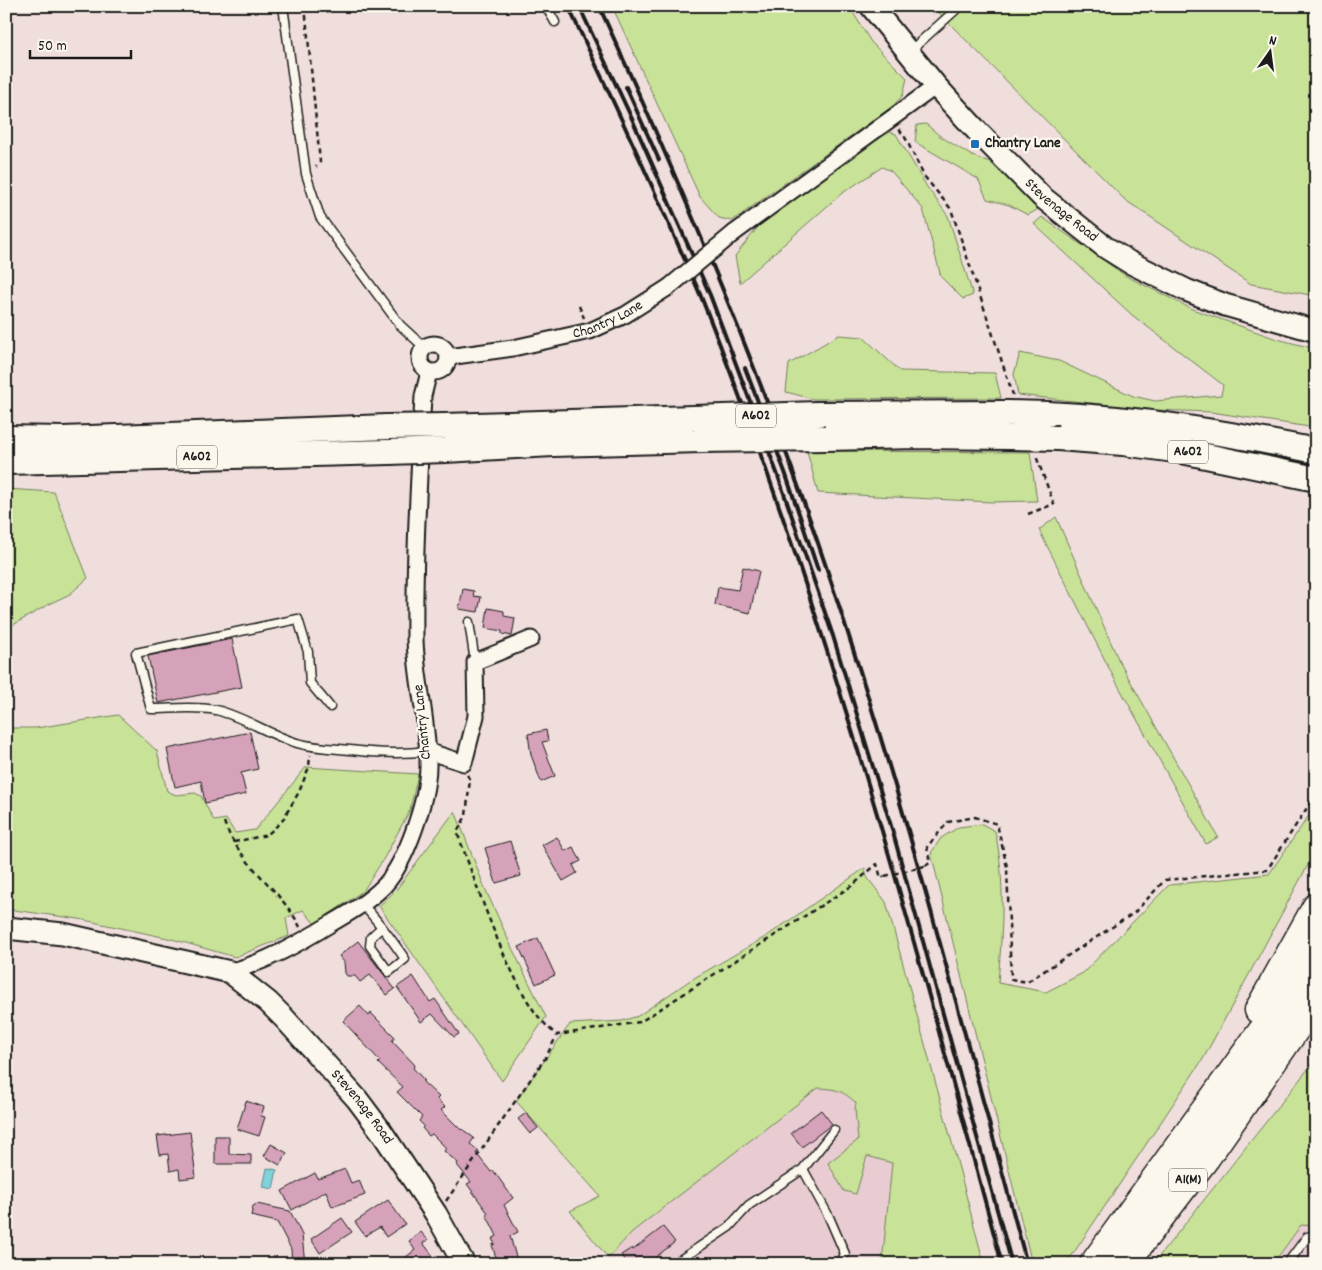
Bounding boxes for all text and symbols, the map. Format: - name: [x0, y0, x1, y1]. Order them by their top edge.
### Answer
- scale bar: [30, 28, 131, 60]
- north arrow: [1244, 28, 1294, 78]
- text: N: [1267, 31, 1279, 52]
- text: 50 m: [38, 36, 67, 58]
- place label: Chantry Lane: [985, 133, 1061, 155]
- marker: Chantry Lane: [969, 138, 981, 150]
- street label: Stevenage Road: [1019, 174, 1103, 248]
- street label: Chantry Lane: [571, 295, 648, 345]
- road number: A602: [736, 404, 776, 428]
- road number: A602: [1168, 441, 1208, 464]
- road number: A602: [177, 446, 217, 468]
- street label: Chantry Lane: [408, 683, 438, 761]
- street label: Stevenage Road: [325, 1065, 398, 1149]
- road number: A1(M): [1169, 1168, 1207, 1192]

